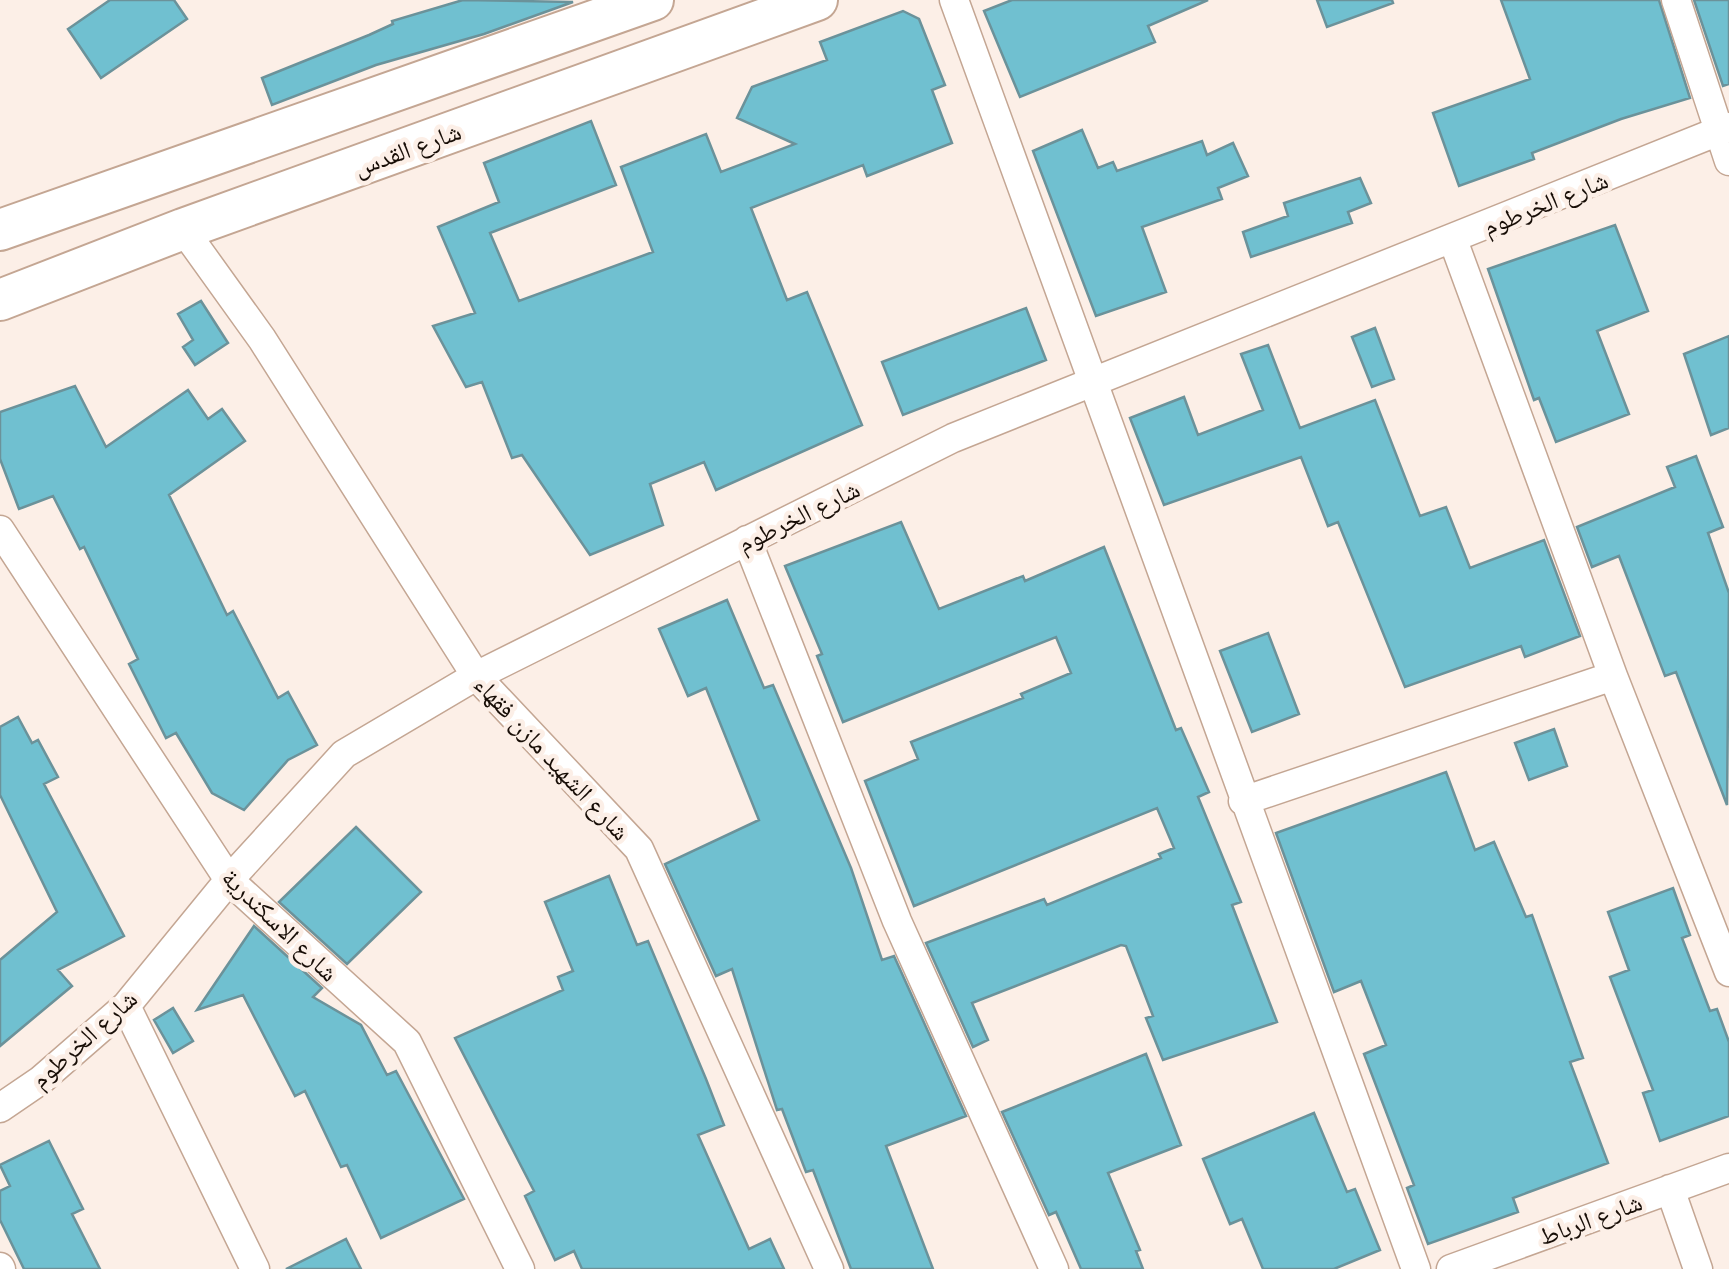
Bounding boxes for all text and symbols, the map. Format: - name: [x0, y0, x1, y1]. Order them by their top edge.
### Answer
- street label: شارع القدس: [349, 115, 465, 183]
- street label: شارع الخرطوم: [1478, 163, 1613, 243]
- street label: شارع الخرطوم: [732, 473, 865, 560]
- street label: شارع الشهيد مازن فقهاء: [468, 669, 637, 847]
- street label: شارع الاسكندرية: [215, 861, 345, 988]
- street label: شارع الخرطوم: [24, 983, 144, 1096]
- street label: شارع الرباط: [1534, 1185, 1646, 1252]

